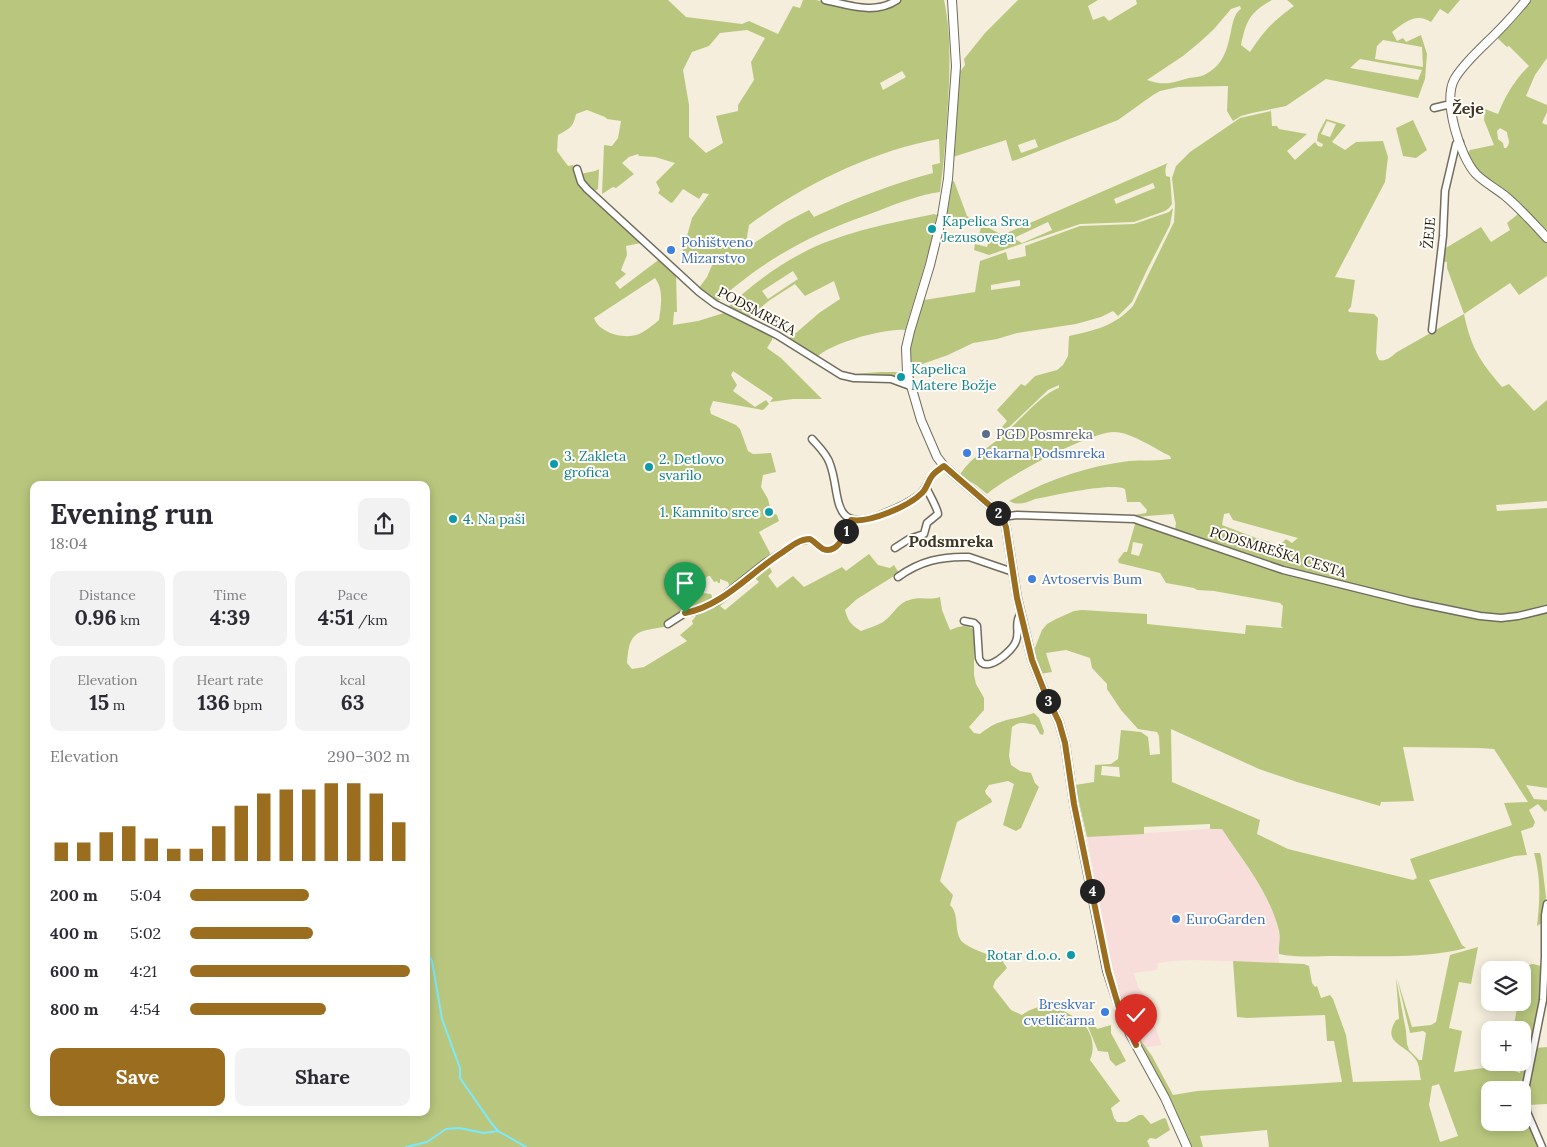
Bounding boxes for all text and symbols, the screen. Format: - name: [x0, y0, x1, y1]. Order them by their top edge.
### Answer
- district label: Žeje: [1452, 98, 1484, 118]
- place label: Kapelica Srca Jezusovega: [941, 212, 1029, 246]
- street label: ŽEJE: [1419, 216, 1439, 249]
- marker: Kapelica Srca Jezusovega: [926, 223, 938, 235]
- place label: Pohištveno Mizarstvo: [681, 233, 753, 267]
- marker: Pohištveno Mizarstvo: [665, 244, 677, 256]
- street label: PODSMREKA: [715, 283, 800, 339]
- place label: Kapelica Matere Božje: [911, 360, 997, 394]
- marker: Kapelica Matere Božje: [895, 371, 907, 383]
- place label: PGD Posmreka: [996, 425, 1093, 443]
- marker: PGD Posmreka: [980, 428, 992, 440]
- place label: Pekarna Podsmreka: [977, 444, 1105, 462]
- place label: 3. Zakleta grofica: [564, 447, 626, 481]
- marker: Pekarna Podsmreka: [961, 447, 973, 459]
- place label: 2. Detlovo svarilo: [659, 450, 724, 484]
- marker: 3. Zakleta grofica: [548, 458, 560, 470]
- marker: 2. Detlovo svarilo: [643, 461, 655, 473]
- text: Evening run: [50, 496, 213, 532]
- button: share: [358, 498, 410, 550]
- pin: 2: [986, 500, 1010, 526]
- place label: 1. Kamnito srce: [660, 503, 759, 521]
- text: 2: [995, 504, 1002, 522]
- marker: 1. Kamnito srce: [763, 506, 775, 518]
- place label: 4. Na paši: [463, 510, 525, 528]
- marker: 4. Na paši: [447, 513, 459, 525]
- pin: 1: [834, 518, 858, 544]
- text: 1: [844, 522, 849, 540]
- street label: PODSMREŠKA CESTA: [1207, 523, 1349, 581]
- district label: Podsmreka: [908, 531, 994, 551]
- text: 18:04: [50, 533, 87, 553]
- pin: [664, 562, 706, 613]
- icon: arrive: [671, 569, 699, 597]
- place label: Avtoservis Bum: [1041, 570, 1143, 588]
- marker: Avtoservis Bum: [1026, 573, 1038, 585]
- text: Distance: [79, 586, 136, 604]
- text: Time: [213, 586, 246, 604]
- text: Pace: [337, 586, 368, 604]
- text: 0.96: [74, 604, 117, 631]
- text: 4:39: [210, 604, 250, 631]
- text: 4:51: [318, 604, 354, 631]
- text: km: [117, 611, 140, 629]
- text: /km: [354, 611, 388, 629]
- text: Elevation: [77, 671, 137, 689]
- text: Heart rate: [197, 671, 263, 689]
- text: kcal: [340, 671, 366, 689]
- pin: 3: [1036, 688, 1060, 714]
- text: 15: [89, 689, 109, 716]
- text: 136: [197, 689, 230, 716]
- text: 63: [341, 689, 365, 716]
- text: 3: [1045, 692, 1052, 710]
- text: m: [109, 696, 125, 714]
- text: bpm: [230, 696, 263, 714]
- text: Elevation: [50, 746, 119, 766]
- text: 290–302 m: [327, 746, 410, 766]
- pin: 4: [1080, 878, 1104, 904]
- text: 4: [1089, 882, 1096, 900]
- text: 200 m: [50, 885, 98, 905]
- text: 5:04: [130, 885, 161, 905]
- place label: EuroGarden: [1186, 910, 1266, 928]
- marker: EuroGarden: [1170, 913, 1182, 925]
- text: 400 m: [50, 923, 98, 943]
- text: 5:02: [130, 923, 161, 943]
- place label: Rotar d.o.o.: [987, 946, 1061, 964]
- marker: Rotar d.o.o.: [1065, 949, 1077, 961]
- text: 600 m: [50, 961, 98, 981]
- text: 4:21: [130, 961, 157, 981]
- map controls: [1481, 961, 1531, 1131]
- button: layers: [1481, 961, 1531, 1011]
- pin: [1115, 994, 1157, 1045]
- place label: Breskvar cvetličarna: [1024, 995, 1095, 1029]
- text: 800 m: [50, 999, 98, 1019]
- text: 4:54: [130, 999, 160, 1019]
- icon: check: [1122, 1001, 1150, 1029]
- marker: Breskvar cvetličarna: [1099, 1006, 1111, 1018]
- button: +: [1481, 1021, 1531, 1071]
- button: Save: [50, 1048, 225, 1106]
- button: Share: [235, 1048, 410, 1106]
- button: −: [1481, 1081, 1531, 1131]

